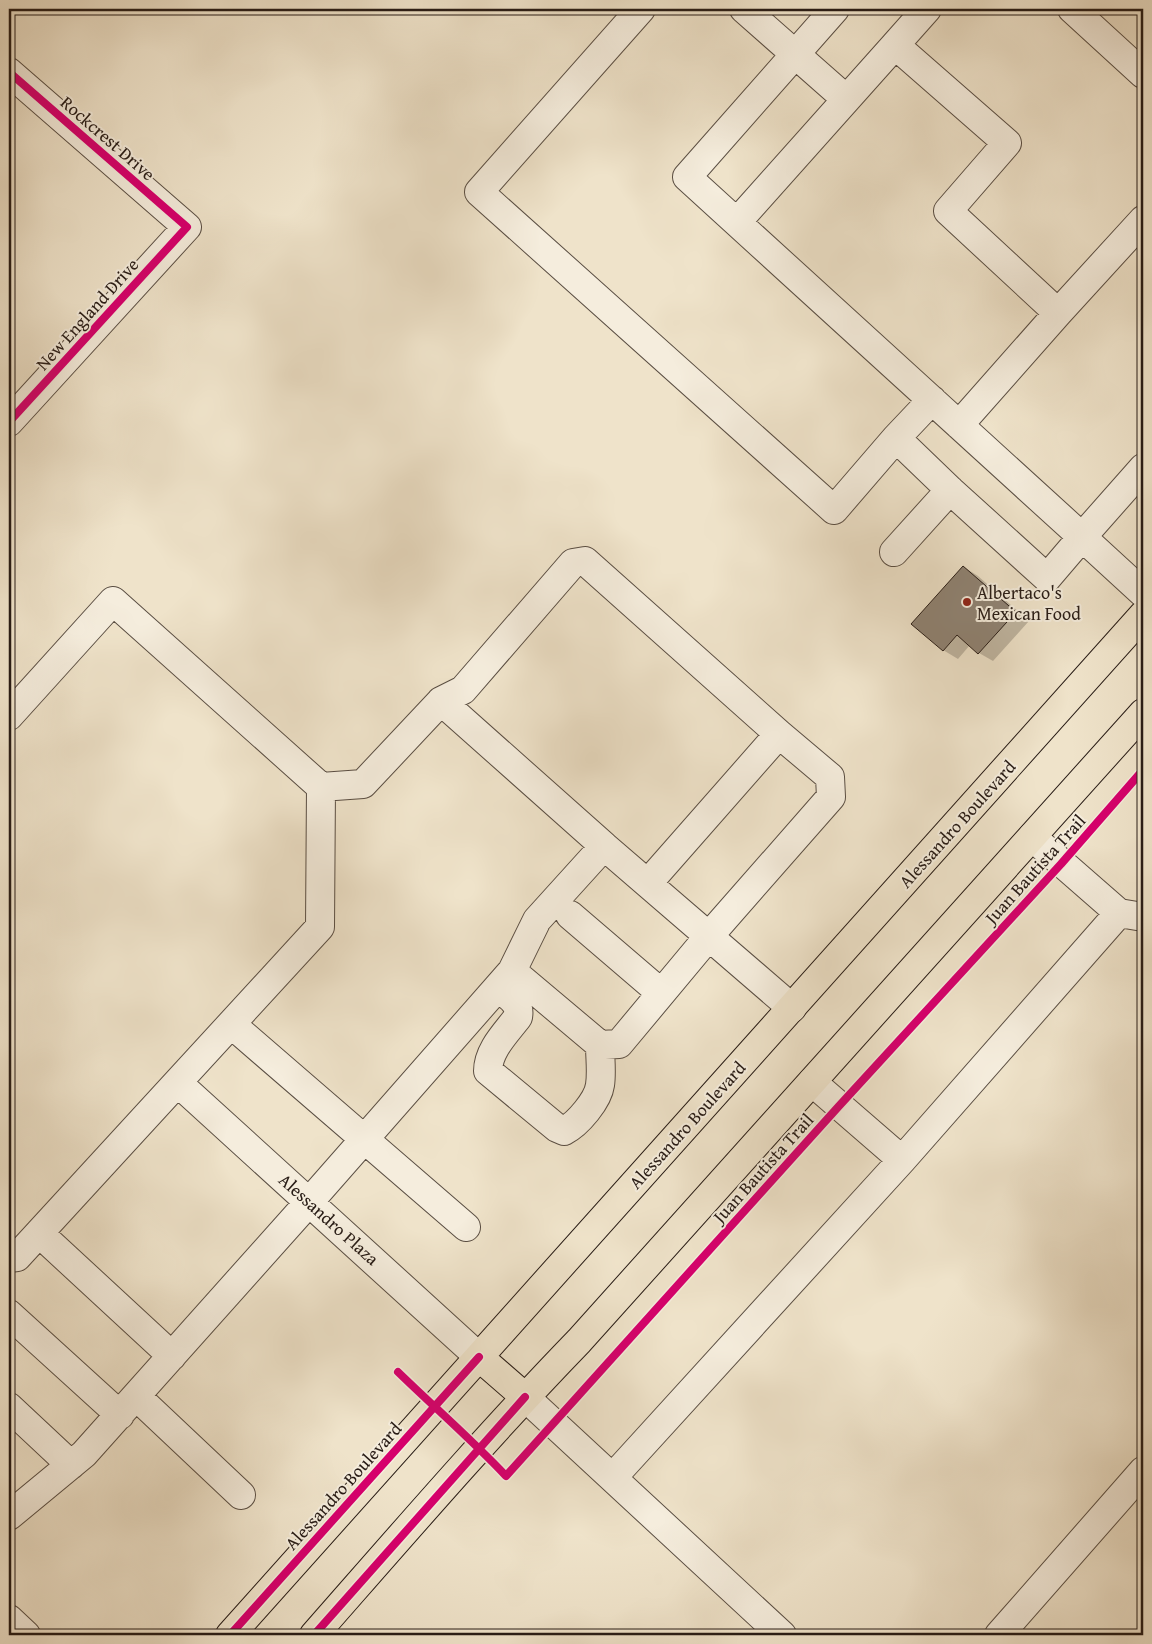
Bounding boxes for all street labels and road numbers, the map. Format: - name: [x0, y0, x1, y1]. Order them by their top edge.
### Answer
- street label: Rockcrest Drive: [55, 89, 161, 187]
- street label: New England Drive: [29, 252, 145, 376]
- street label: Alessandro Boulevard: [892, 754, 1022, 894]
- street label: Juan Bautista Trail: [977, 808, 1092, 931]
- street label: Alessandro Boulevard: [622, 1055, 752, 1195]
- street label: Juan Bautista Trail: [705, 1107, 820, 1230]
- street label: Alessandro Plaza: [273, 1167, 386, 1272]
- street label: Alessandro Boulevard: [278, 1416, 408, 1556]

